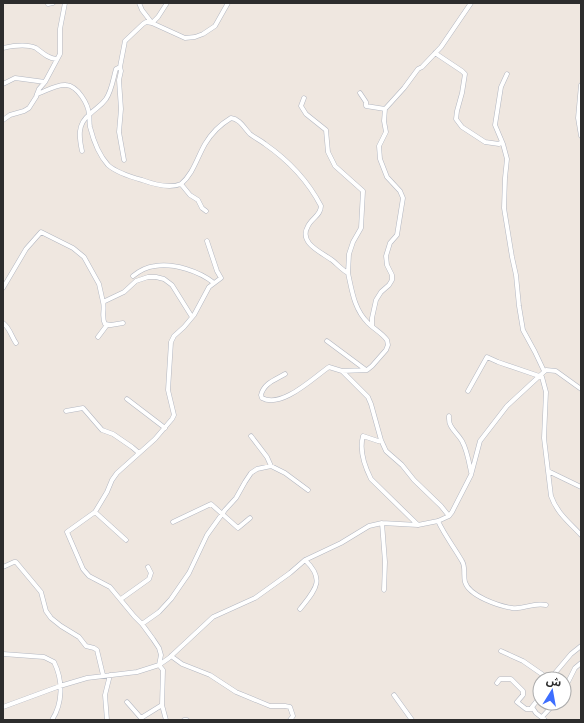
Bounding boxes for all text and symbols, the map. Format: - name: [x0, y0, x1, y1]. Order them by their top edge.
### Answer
- north arrow: [532, 671, 572, 711]
- text: ش: [545, 674, 562, 689]

